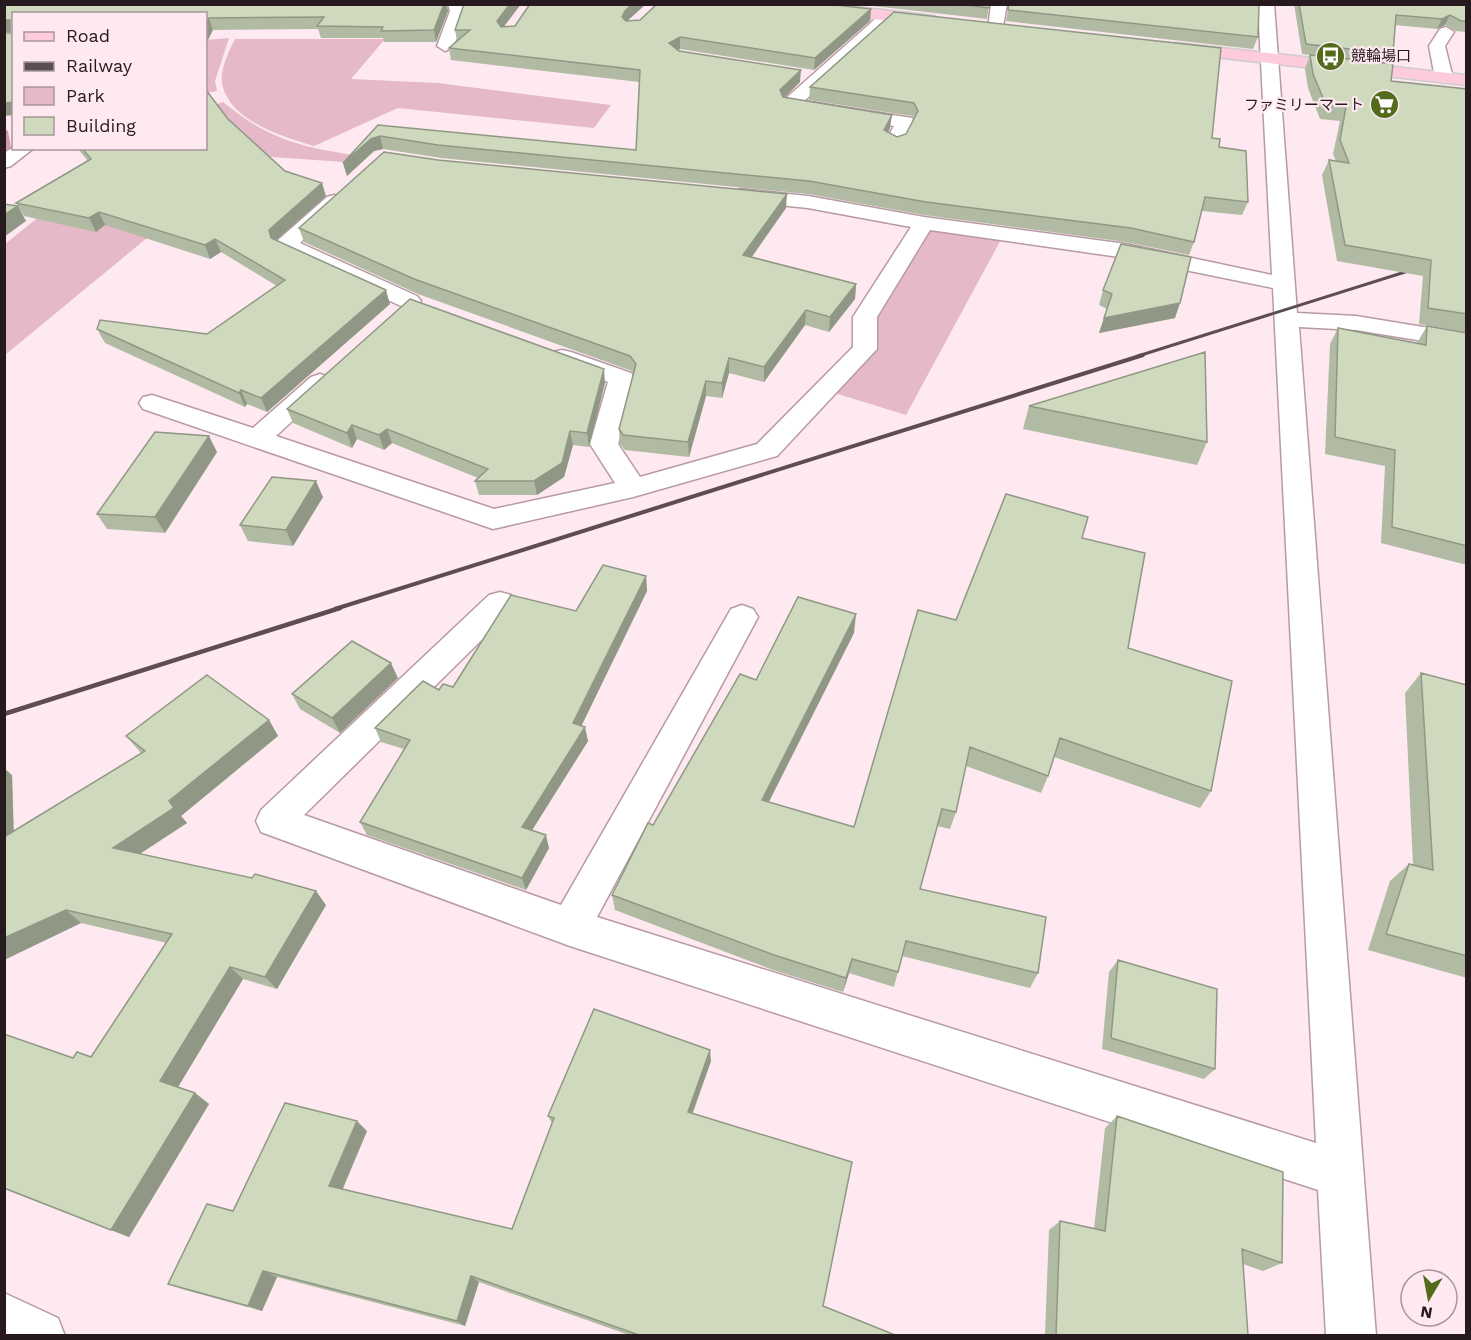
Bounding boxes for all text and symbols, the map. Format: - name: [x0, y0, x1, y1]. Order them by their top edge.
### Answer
- legend: [12, 12, 207, 150]
- text: Road: [66, 25, 110, 46]
- bus stop icon: 競輪場口: [1314, 40, 1346, 72]
- place label: 競輪場口: [1351, 47, 1411, 65]
- text: Railway: [66, 55, 133, 76]
- text: Park: [66, 85, 105, 106]
- supermarket icon: ファミリーマート: [1369, 89, 1401, 121]
- place label: ファミリーマート: [1244, 96, 1364, 114]
- text: Building: [66, 115, 136, 136]
- north arrow: [1399, 1268, 1459, 1328]
- text: N: [1419, 1302, 1434, 1323]

